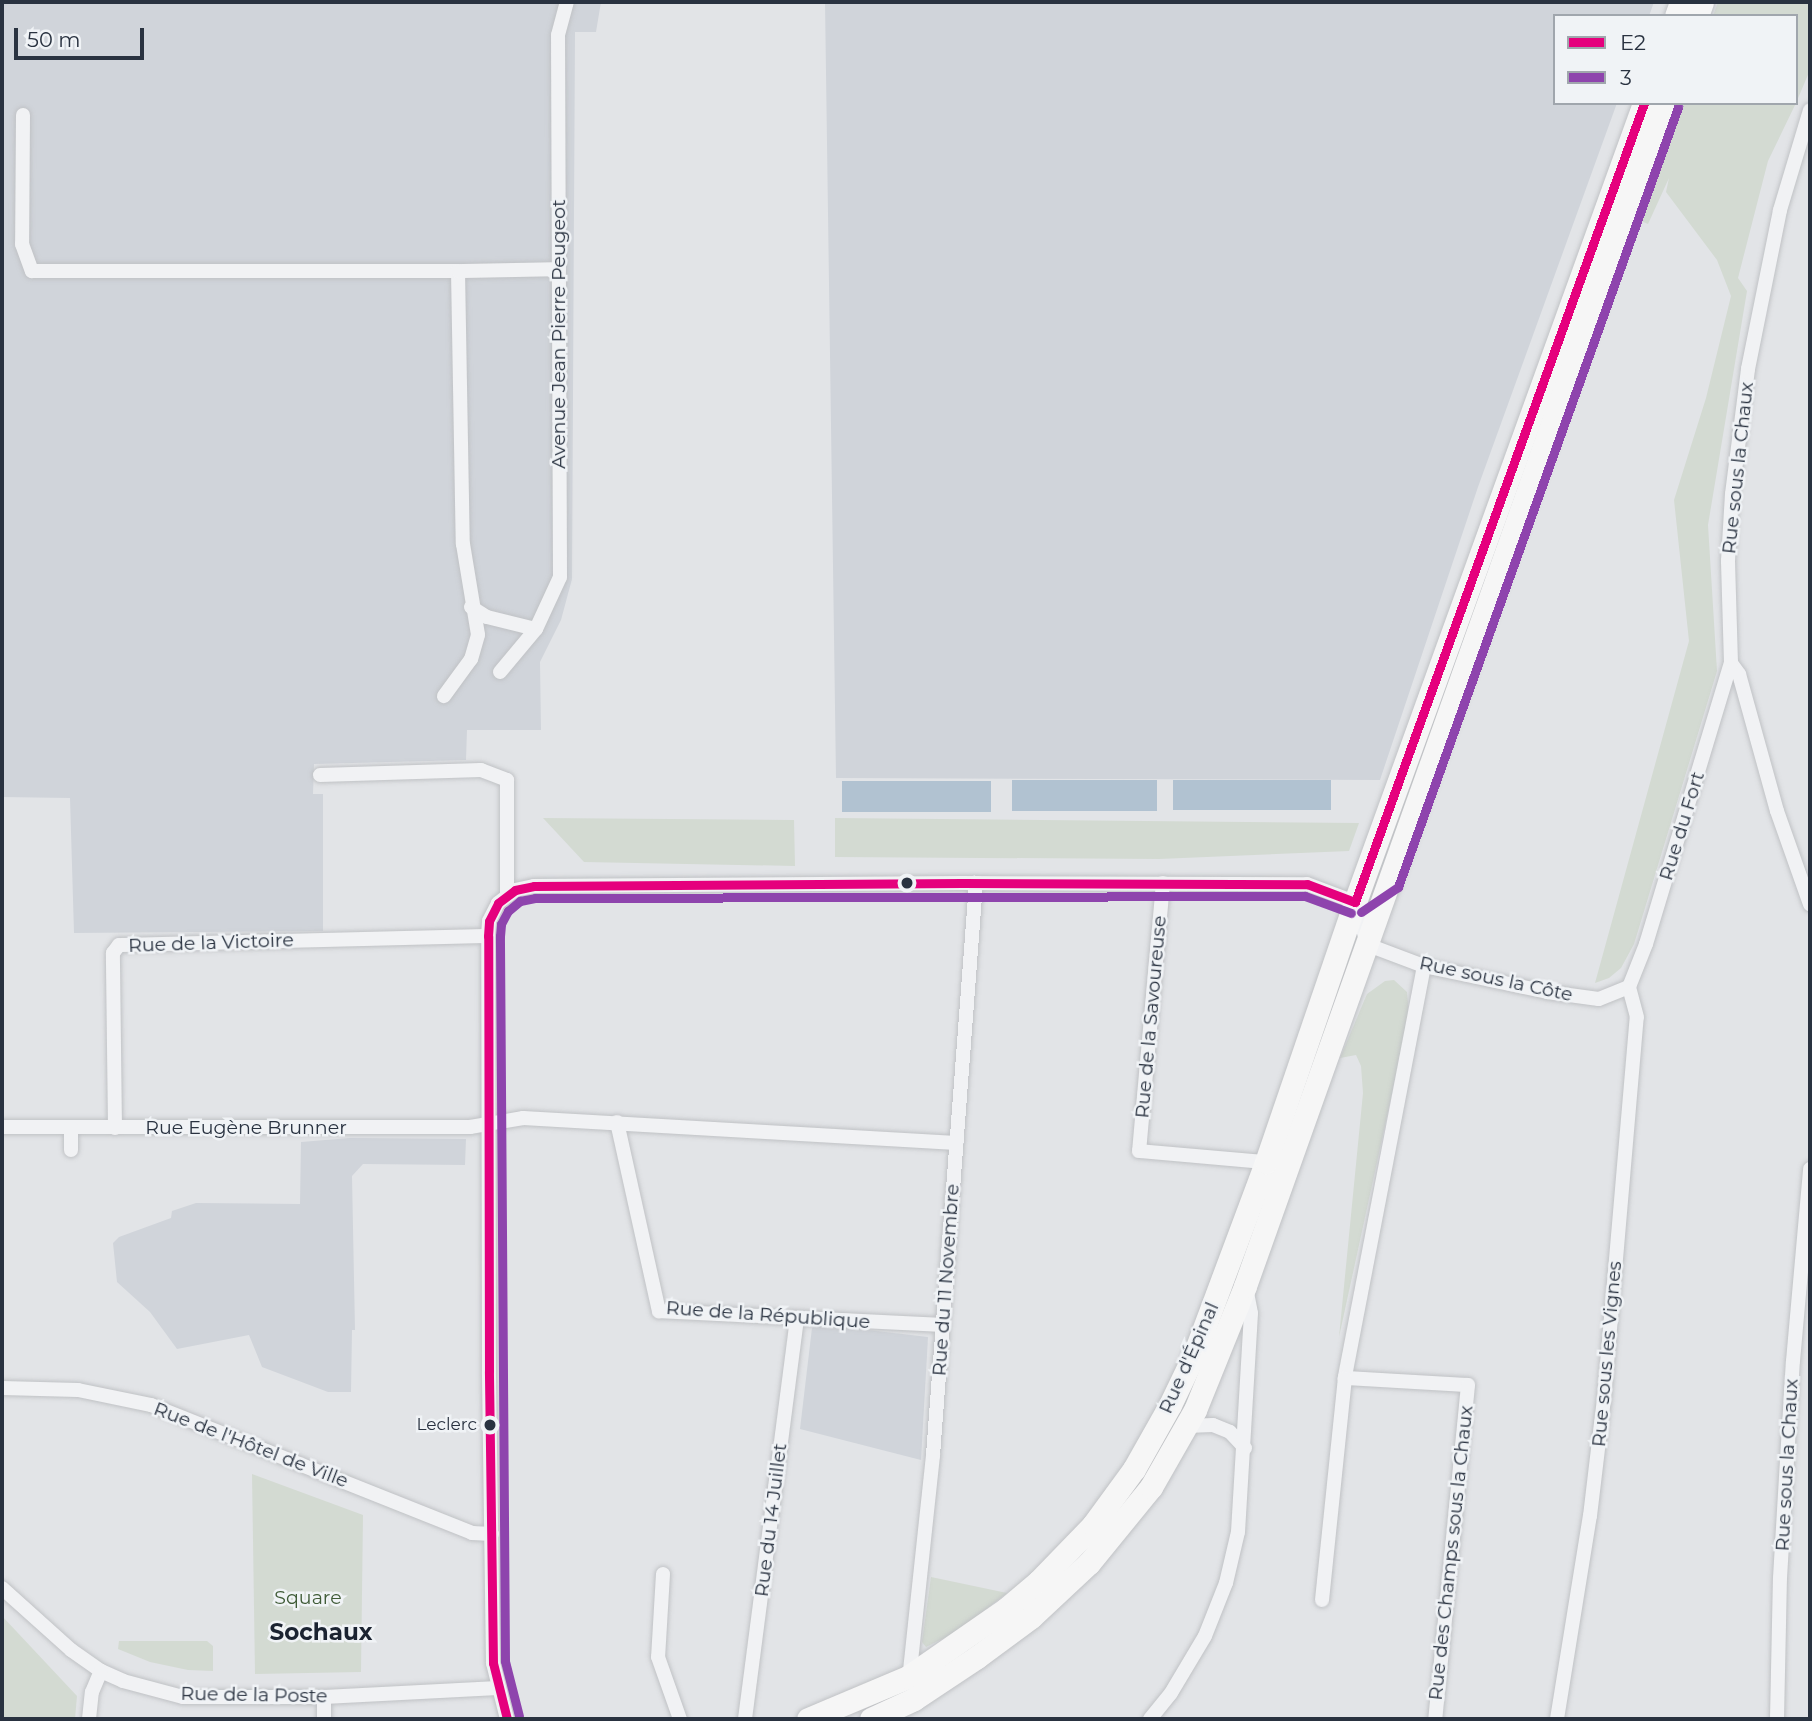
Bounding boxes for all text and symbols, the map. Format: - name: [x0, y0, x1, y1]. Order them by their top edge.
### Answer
- scale bar: [18, 14, 147, 58]
- legend: [1553, 14, 1798, 105]
- text: 50 m: [27, 27, 81, 52]
- text: E2: [1620, 30, 1646, 55]
- text: 3: [1620, 65, 1632, 90]
- street label: Avenue Jean Pierre Peugeot: [548, 199, 570, 469]
- street label: Rue sous la Chaux: [1718, 381, 1758, 555]
- street label: Rue du Fort: [1655, 769, 1709, 883]
- unlabelled marker: [900, 876, 914, 890]
- street label: Rue de la Savoureuse: [1131, 915, 1171, 1119]
- street label: Rue de la Victoire: [128, 929, 294, 957]
- street label: Rue sous la Côte: [1417, 952, 1575, 1006]
- street label: Rue Eugène Brunner: [145, 1117, 347, 1139]
- street label: Rue du 11 Novembre: [928, 1183, 964, 1377]
- street label: Rue sous les Vignes: [1588, 1260, 1626, 1448]
- street label: Rue de la République: [665, 1296, 871, 1334]
- street label: Rue d'Épinal: [1154, 1299, 1224, 1417]
- street label: Rue sous la Chaux: [1771, 1378, 1803, 1552]
- street label: Rue de l'Hôtel de Ville: [150, 1397, 352, 1493]
- street label: Rue des Champs sous la Chaux: [1424, 1404, 1478, 1702]
- place label: Leclerc: [416, 1415, 477, 1435]
- marker: Leclerc: [483, 1418, 497, 1432]
- street label: Rue du 14 Juillet: [750, 1442, 792, 1598]
- park label: Square: [274, 1587, 342, 1609]
- district label: Sochaux: [270, 1618, 372, 1646]
- street label: Rue de la Poste: [180, 1682, 328, 1708]

